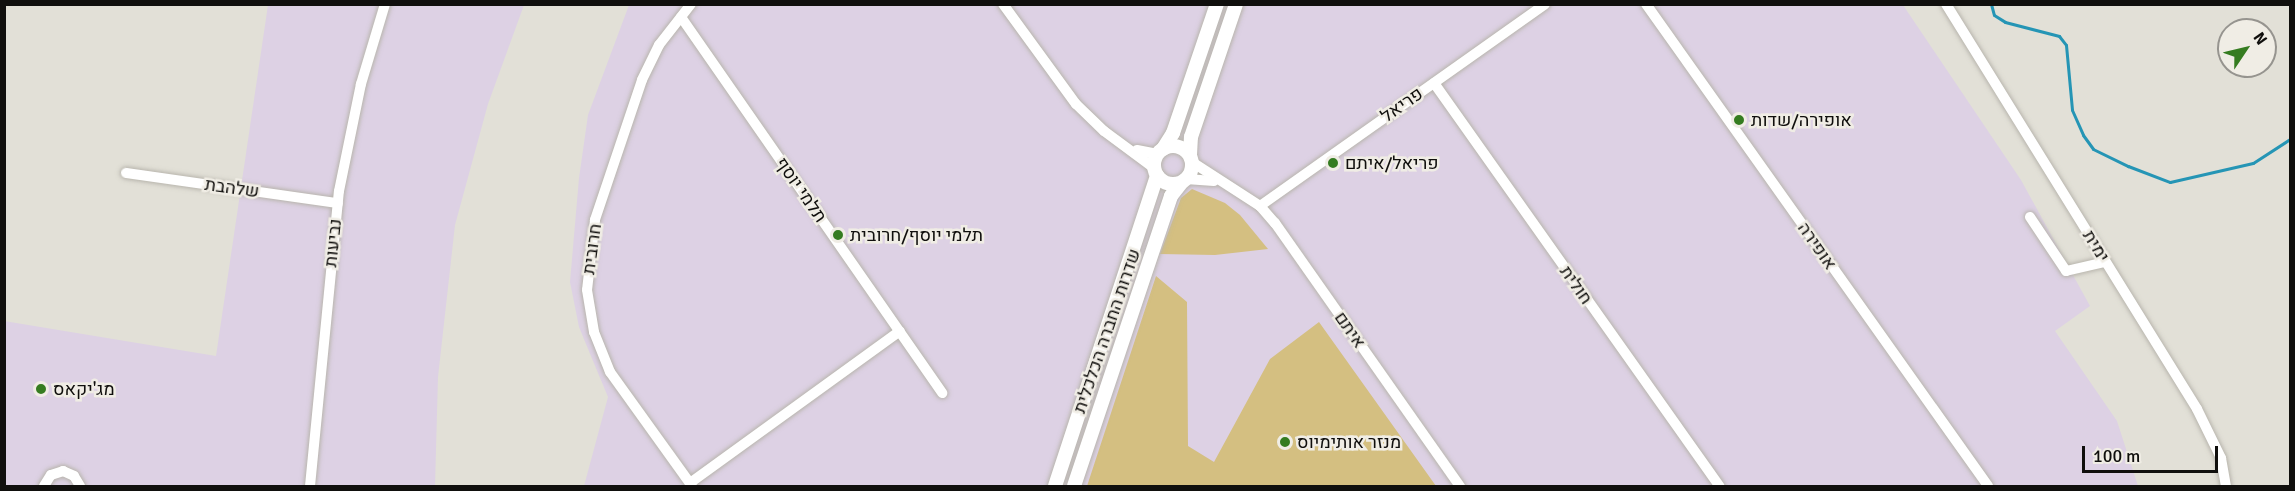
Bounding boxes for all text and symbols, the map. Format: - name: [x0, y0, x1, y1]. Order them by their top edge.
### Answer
- north arrow: [2217, 18, 2277, 78]
- text: N: [2249, 29, 2271, 49]
- street label: פריאל: [1377, 83, 1427, 127]
- place label: אופירה/שדות: [1751, 109, 1852, 131]
- marker: אופירה/שדות: [1732, 113, 1746, 127]
- place label: פריאל/איתם: [1345, 152, 1439, 174]
- street label: תלמי יוסף: [771, 153, 831, 227]
- marker: פריאל/איתם: [1326, 156, 1340, 170]
- street label: שלהבת: [203, 173, 261, 203]
- street label: נביעות: [320, 218, 346, 268]
- street label: אופירה: [1793, 218, 1841, 274]
- street label: חרובית: [578, 222, 606, 276]
- place label: תלמי יוסף/חרובית: [850, 224, 983, 246]
- street label: ימית: [2078, 226, 2114, 266]
- marker: תלמי יוסף/חרובית: [831, 228, 845, 242]
- street label: שדרות החברה הכלכלית: [1069, 246, 1145, 416]
- street label: חולית: [1555, 262, 1597, 308]
- street label: איתם: [1330, 308, 1370, 352]
- place label: מג'יקאס: [53, 378, 115, 400]
- marker: מג'יקאס: [34, 382, 48, 396]
- place label: מנזר אותימיוס: [1297, 431, 1401, 453]
- scale bar: [2085, 434, 2222, 472]
- marker: מנזר אותימיוס: [1278, 435, 1292, 449]
- text: 100 m: [2093, 445, 2140, 467]

